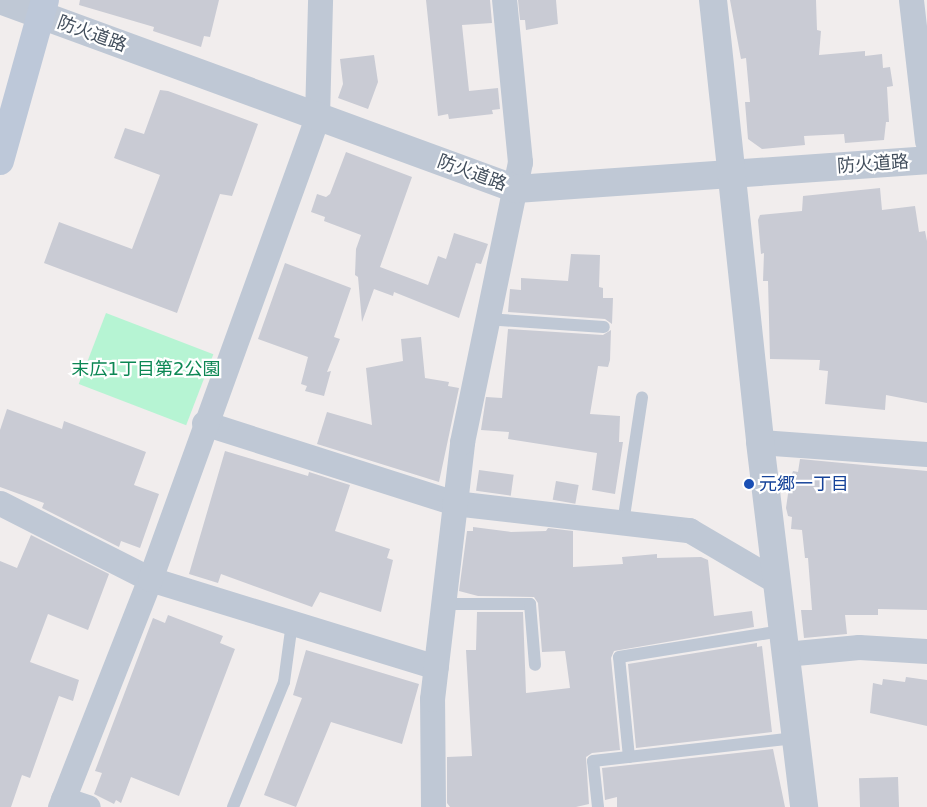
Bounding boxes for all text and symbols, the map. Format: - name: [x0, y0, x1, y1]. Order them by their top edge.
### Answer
- street label: 防火道路: [54, 12, 130, 56]
- street label: 防火道路: [434, 151, 510, 195]
- street label: 防火道路: [836, 151, 910, 177]
- park label: 末広1丁目第2公園: [72, 358, 220, 380]
- place label: 元郷一丁目: [759, 473, 849, 495]
- marker: 元郷一丁目: [743, 478, 755, 490]

